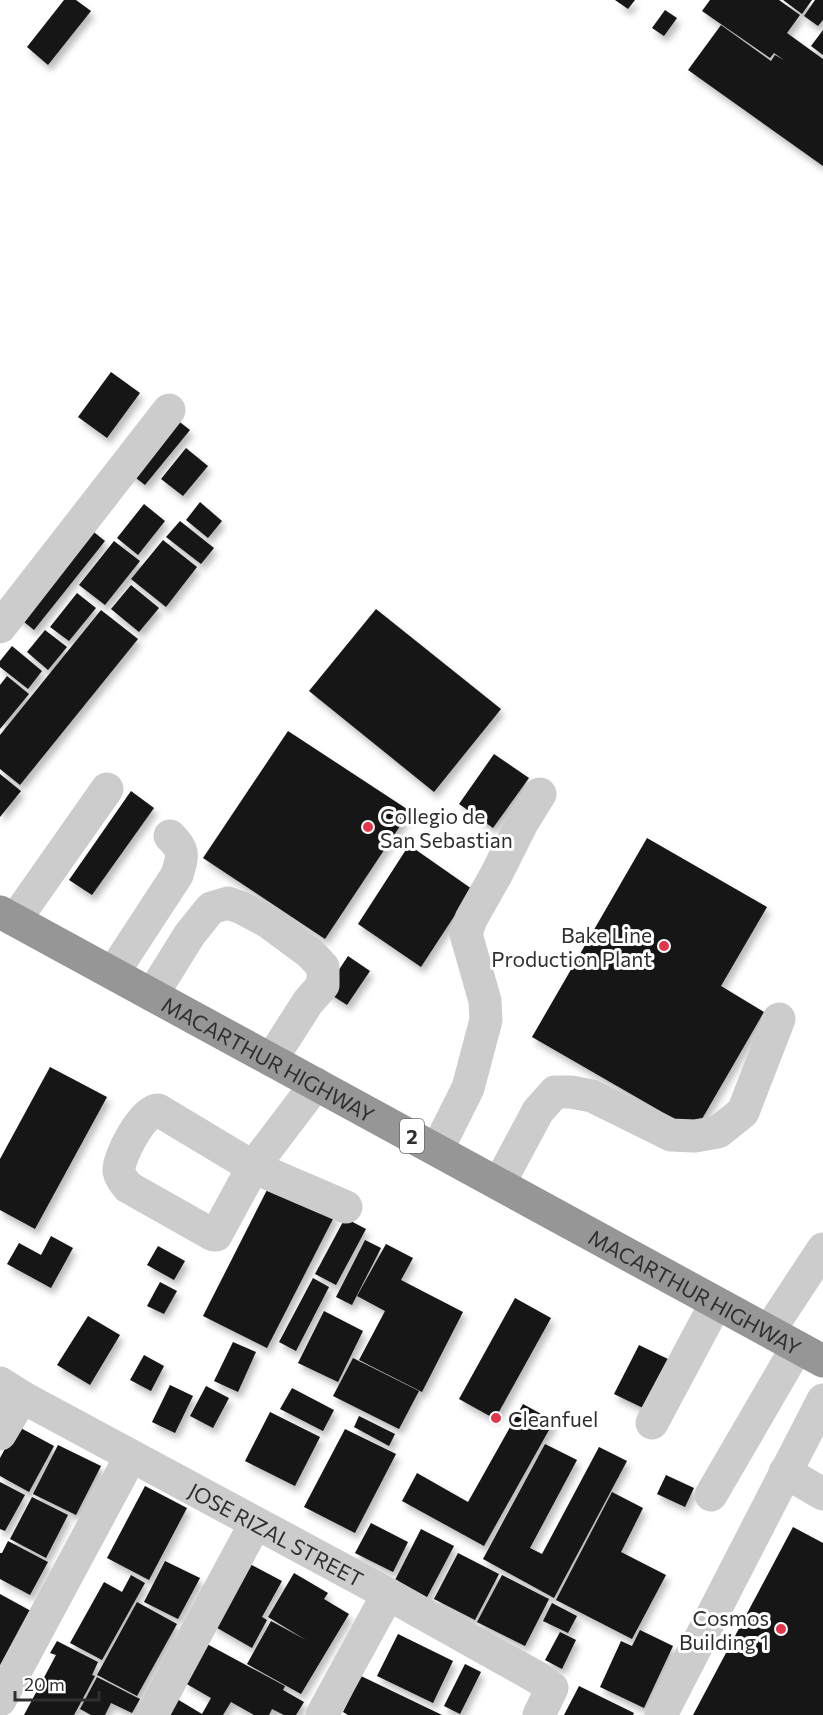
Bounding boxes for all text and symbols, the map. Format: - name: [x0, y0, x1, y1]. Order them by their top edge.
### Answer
- place label: Collegio de San Sebastian: [380, 803, 513, 852]
- marker: Collegio de San Sebastian: [361, 820, 375, 834]
- place label: Bake Line Production Plant: [491, 922, 652, 971]
- marker: Bake Line Production Plant: [657, 939, 671, 953]
- street label: MACARTHUR HIGHWAY: [158, 991, 379, 1127]
- road number: 2: [400, 1119, 424, 1153]
- street label: MACARTHUR HIGHWAY: [585, 1223, 806, 1359]
- place label: Cleanfuel: [508, 1406, 598, 1431]
- marker: Cleanfuel: [489, 1411, 503, 1425]
- street label: JOSE RIZAL STREET: [185, 1477, 368, 1591]
- place label: Cosmos Building 1: [679, 1605, 769, 1654]
- marker: Cosmos Building 1: [774, 1622, 788, 1636]
- scale bar: [15, 1664, 99, 1702]
- text: 20 m: [24, 1673, 65, 1695]

